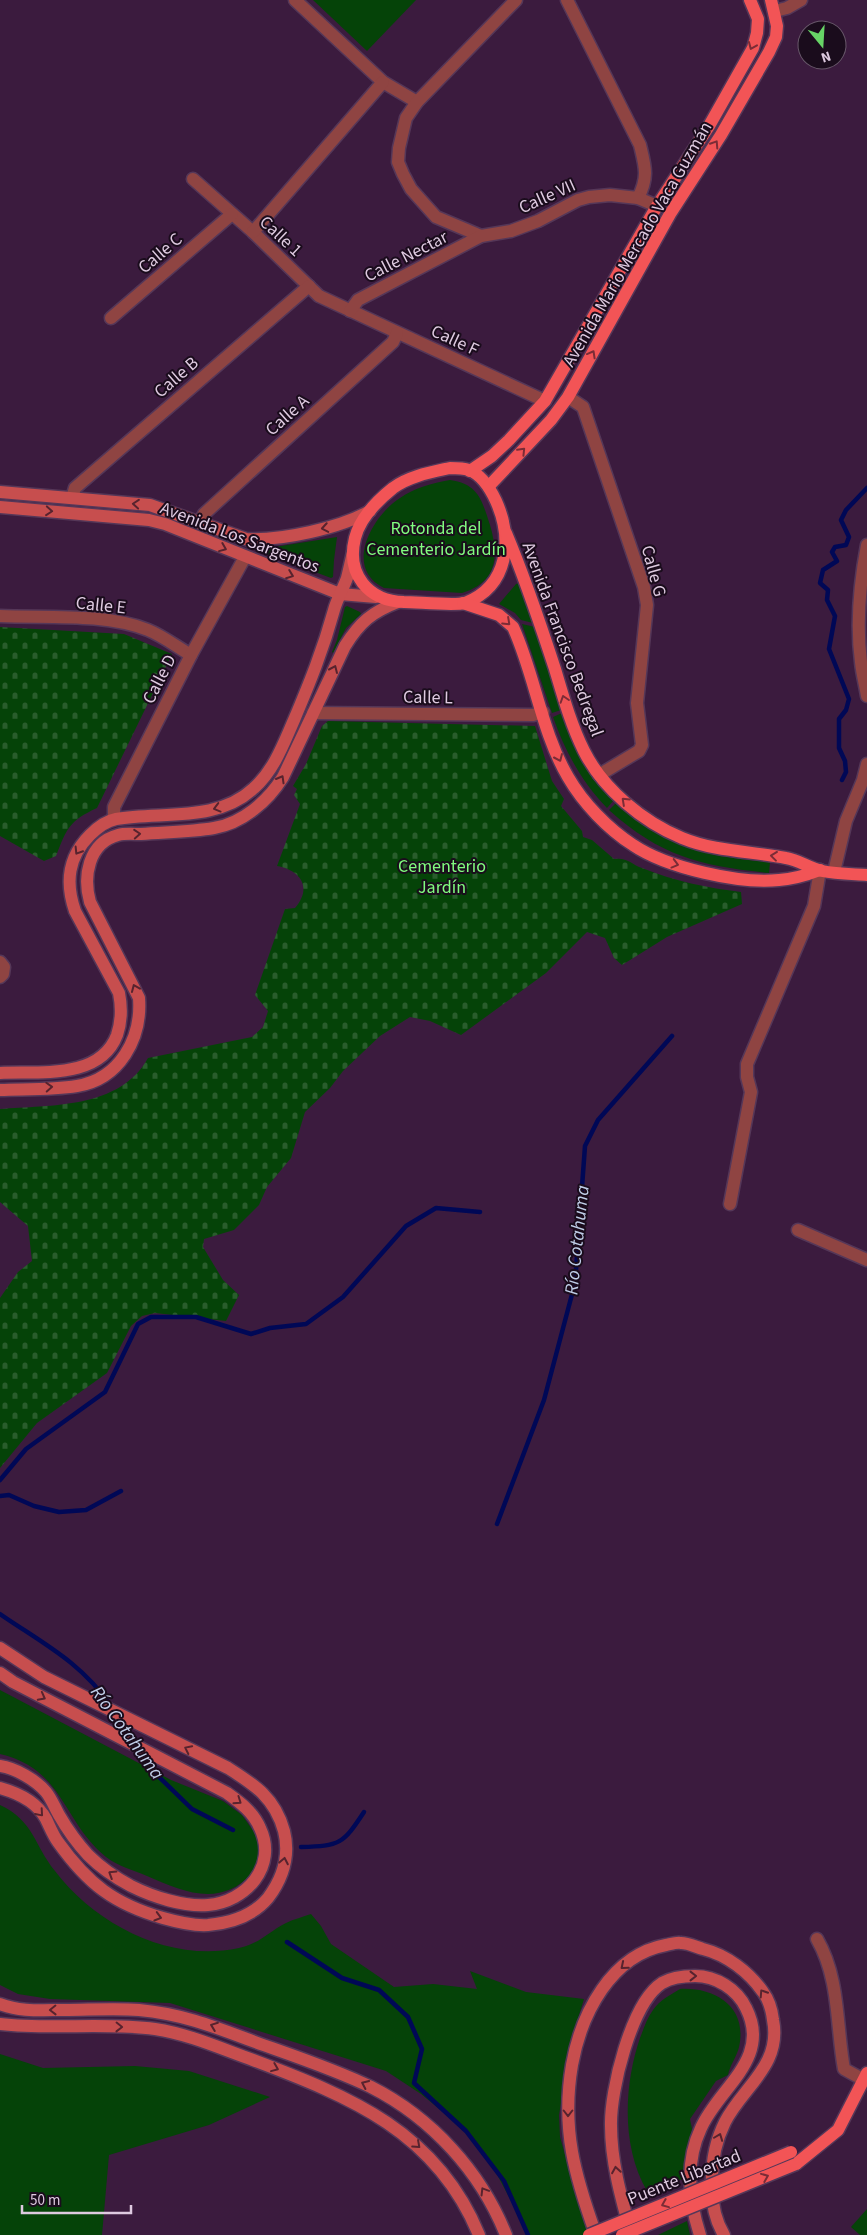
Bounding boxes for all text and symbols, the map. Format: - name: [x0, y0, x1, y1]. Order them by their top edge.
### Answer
- north arrow: [797, 20, 847, 70]
- one-way arrow: [748, 41, 759, 50]
- text: N: [818, 45, 833, 67]
- street label: Avenida Mario Mercado Vaca Guzmán: [557, 117, 718, 372]
- one-way arrow: [709, 140, 719, 149]
- street label: Calle VII: [515, 173, 580, 220]
- street label: Calle 1: [254, 210, 307, 263]
- street label: Calle Nectar: [360, 224, 453, 288]
- street label: Calle C: [133, 227, 188, 280]
- street label: Calle F: [427, 319, 483, 362]
- street label: Calle B: [149, 351, 204, 404]
- one-way arrow: [585, 351, 595, 360]
- street label: Calle A: [260, 389, 315, 442]
- one-way arrow: [516, 448, 525, 457]
- street label: Avenida Los Sargentos: [157, 496, 323, 579]
- one-way arrow: [132, 499, 140, 510]
- one-way arrow: [45, 505, 53, 516]
- park label: Rotonda del Cementerio Jardín: [366, 516, 506, 562]
- one-way arrow: [321, 523, 329, 533]
- street label: Avenida Francisco Bedregal: [516, 538, 609, 740]
- one-way arrow: [218, 542, 227, 553]
- street label: Calle G: [635, 543, 672, 600]
- one-way arrow: [286, 569, 294, 579]
- street label: Calle E: [75, 590, 127, 621]
- one-way arrow: [501, 616, 510, 625]
- street label: Calle D: [136, 650, 182, 708]
- one-way arrow: [328, 665, 339, 674]
- street label: Calle L: [403, 685, 453, 710]
- one-way arrow: [560, 696, 570, 704]
- one-way arrow: [553, 753, 563, 762]
- one-way arrow: [275, 776, 285, 785]
- one-way arrow: [622, 798, 631, 807]
- one-way arrow: [213, 802, 222, 813]
- one-way arrow: [133, 828, 141, 839]
- one-way arrow: [74, 845, 84, 854]
- one-way arrow: [769, 851, 777, 862]
- park label: Cementerio Jardín: [398, 854, 486, 900]
- one-way arrow: [671, 858, 680, 869]
- one-way arrow: [130, 984, 141, 993]
- one-way arrow: [45, 1082, 53, 1093]
- water label: Río Cotahuma: [558, 1184, 597, 1296]
- water label: Río Cotahuma: [83, 1680, 170, 1785]
- one-way arrow: [37, 1691, 46, 1701]
- one-way arrow: [184, 1745, 193, 1755]
- one-way arrow: [232, 1795, 242, 1804]
- one-way arrow: [35, 1807, 44, 1816]
- one-way arrow: [279, 1857, 289, 1866]
- one-way arrow: [108, 1871, 117, 1881]
- one-way arrow: [154, 1911, 162, 1921]
- one-way arrow: [621, 1960, 630, 1968]
- one-way arrow: [690, 1971, 697, 1981]
- one-way arrow: [760, 1990, 769, 1999]
- one-way arrow: [49, 2005, 56, 2015]
- one-way arrow: [115, 2022, 123, 2033]
- one-way arrow: [210, 2022, 218, 2032]
- one-way arrow: [270, 2063, 278, 2073]
- one-way arrow: [361, 2080, 370, 2091]
- one-way arrow: [563, 2110, 573, 2117]
- one-way arrow: [713, 2133, 723, 2142]
- one-way arrow: [411, 2139, 420, 2148]
- street label: Puente Libertad: [624, 2143, 745, 2212]
- one-way arrow: [612, 2166, 622, 2175]
- one-way arrow: [760, 2173, 769, 2183]
- scale bar: [22, 2182, 131, 2214]
- one-way arrow: [481, 2188, 491, 2197]
- text: 50 m: [30, 2190, 60, 2211]
- one-way arrow: [661, 2198, 670, 2208]

